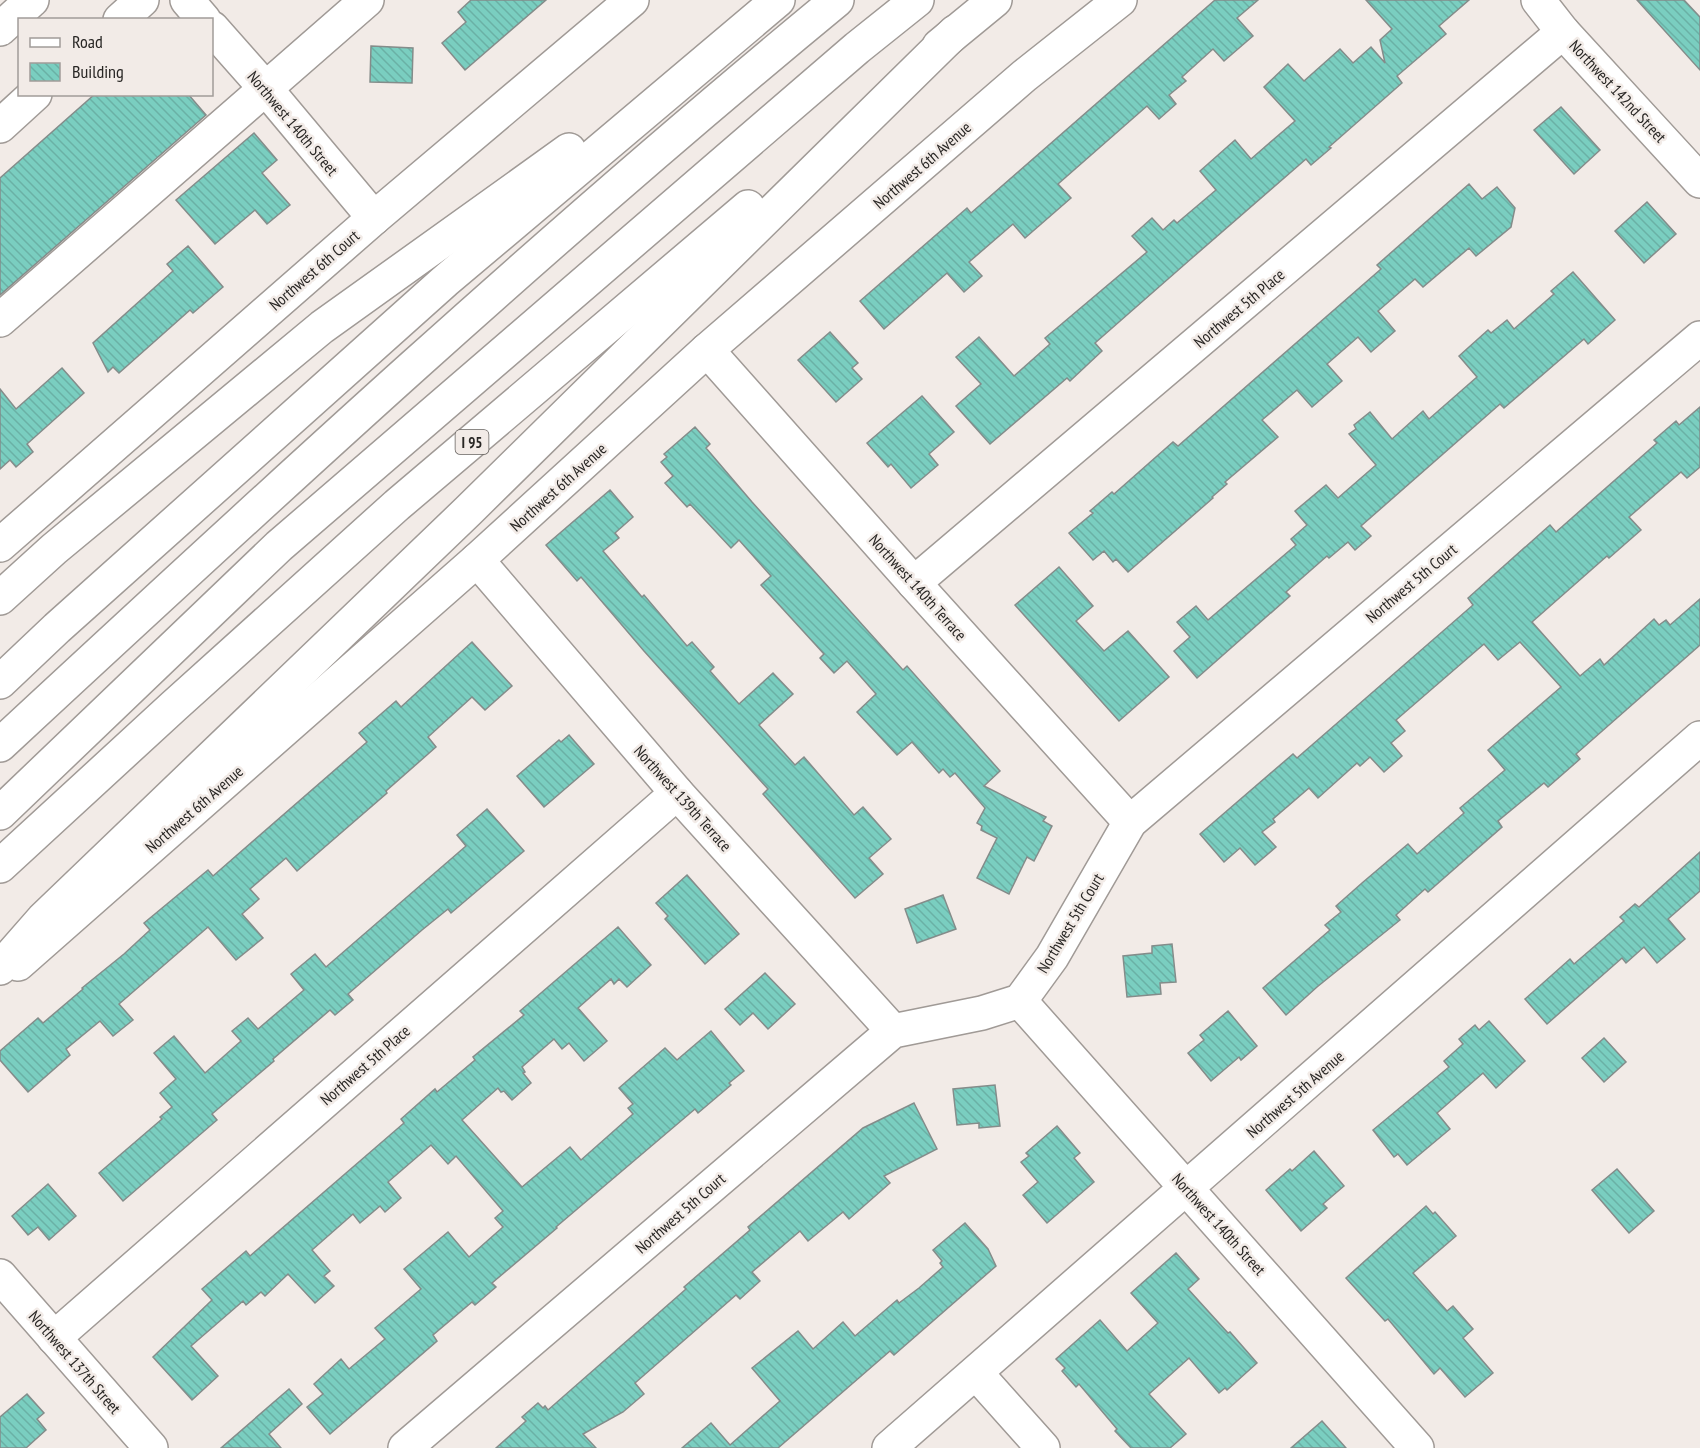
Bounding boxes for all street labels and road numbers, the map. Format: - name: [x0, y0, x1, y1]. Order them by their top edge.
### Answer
- street label: Northwest 142nd Street: [1565, 36, 1671, 147]
- street label: Northwest 140th Street: [243, 67, 343, 180]
- street label: Northwest 6th Avenue: [869, 117, 975, 213]
- street label: Northwest 6th Court: [265, 225, 364, 315]
- street label: Northwest 5th Place: [1190, 264, 1288, 352]
- road number: I 95: [456, 430, 488, 454]
- street label: Northwest 6th Avenue: [506, 438, 610, 536]
- street label: Northwest 140th Terrace: [865, 530, 971, 644]
- street label: Northwest 5th Court: [1361, 539, 1461, 627]
- street label: Northwest 139th Terrace: [630, 741, 736, 855]
- street label: Northwest 6th Avenue: [141, 761, 247, 857]
- street label: Northwest 5th Court: [1032, 869, 1108, 976]
- street label: Northwest 5th Place: [316, 1021, 414, 1109]
- street label: Northwest 5th Avenue: [1242, 1046, 1348, 1142]
- street label: Northwest 5th Court: [631, 1168, 730, 1258]
- street label: Northwest 140th Street: [1168, 1169, 1270, 1280]
- street label: Northwest 137th Street: [25, 1306, 126, 1418]

